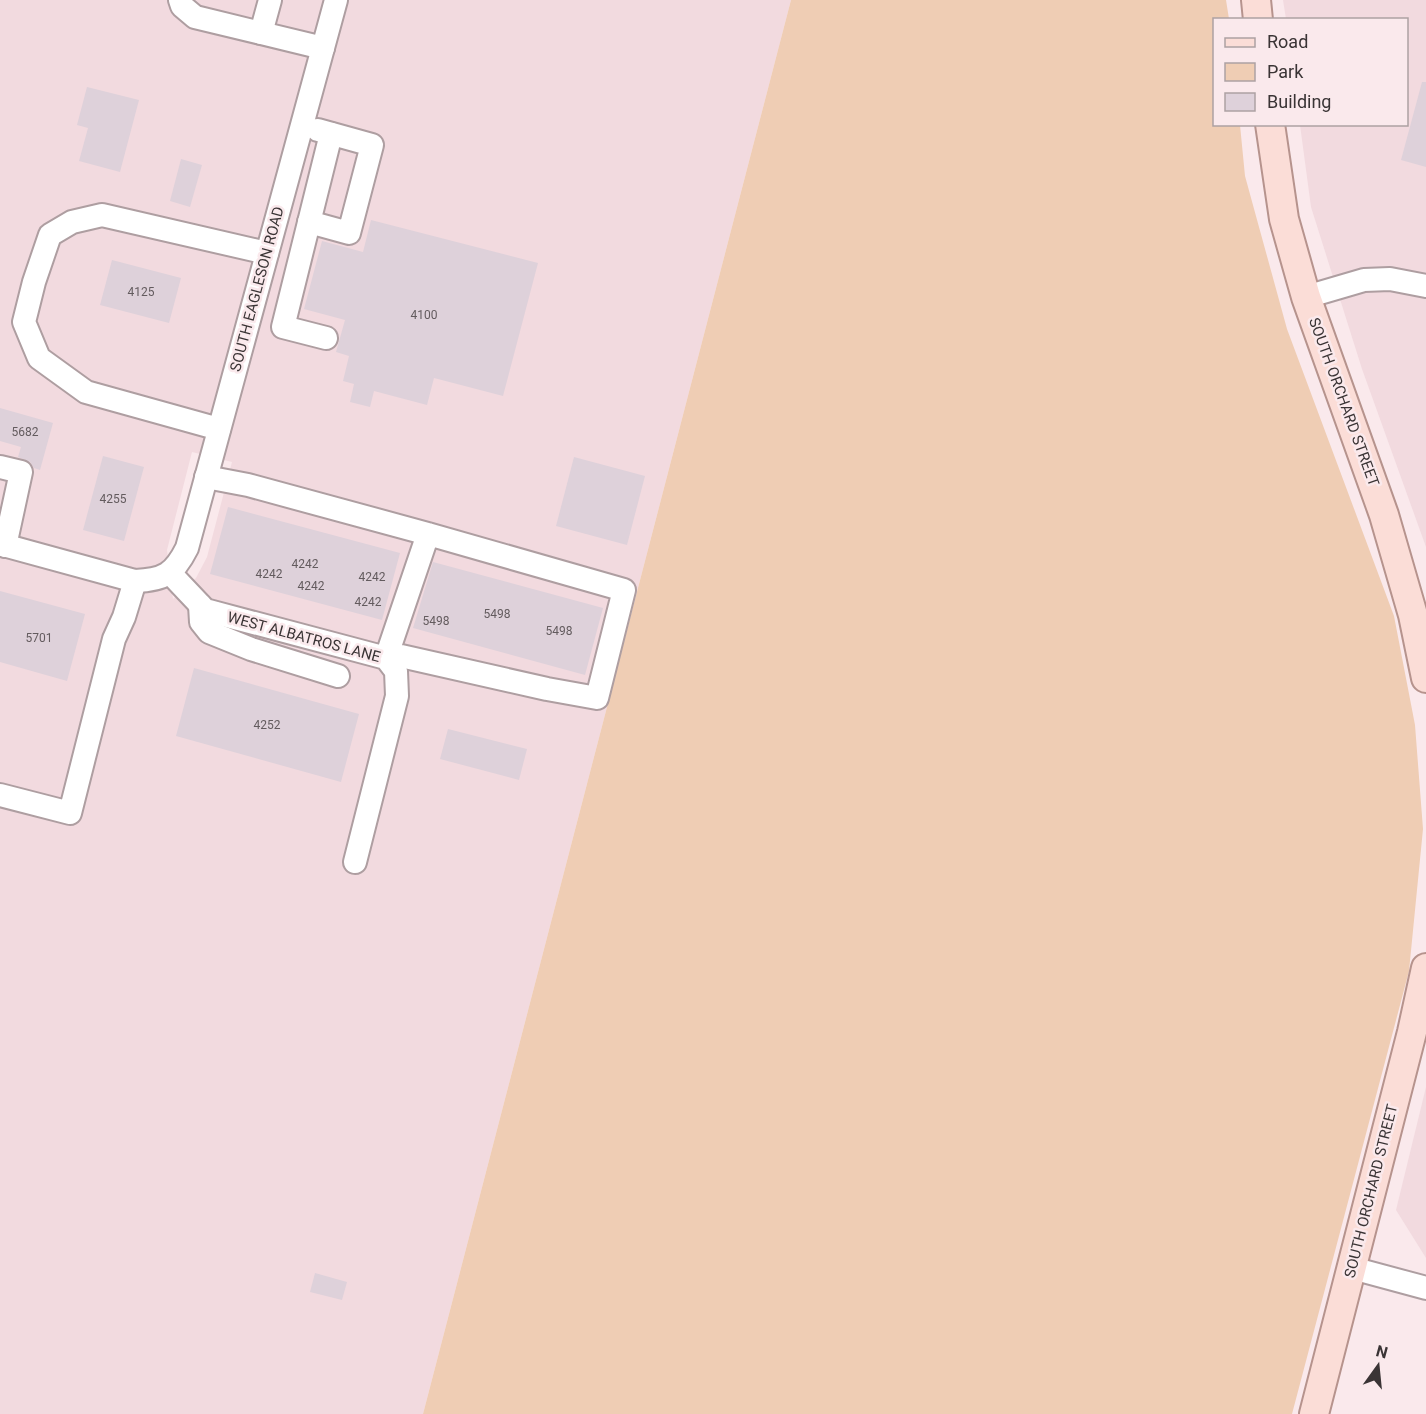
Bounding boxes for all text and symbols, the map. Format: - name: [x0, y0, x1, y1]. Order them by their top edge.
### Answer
- legend: [1213, 18, 1408, 126]
- text: Road: [1267, 31, 1308, 52]
- text: Park: [1267, 61, 1304, 82]
- text: Building: [1267, 91, 1331, 112]
- street label: SOUTH EAGLESON ROAD: [226, 205, 288, 373]
- house number: 4125: [128, 285, 155, 299]
- house number: 4100: [411, 308, 438, 322]
- street label: SOUTH ORCHARD STREET: [1305, 315, 1383, 489]
- house number: 5682: [12, 425, 39, 439]
- house number: 4255: [100, 492, 127, 506]
- house number: 4242: [292, 557, 319, 571]
- house number: 4242: [256, 567, 283, 581]
- house number: 4242: [359, 570, 386, 584]
- house number: 4242: [298, 579, 325, 593]
- house number: 4242: [355, 595, 382, 609]
- house number: 5498: [484, 607, 511, 621]
- street label: WEST ALBATROS LANE: [226, 608, 383, 666]
- house number: 5498: [423, 614, 450, 628]
- house number: 5498: [546, 624, 573, 638]
- house number: 5701: [26, 631, 52, 645]
- house number: 4252: [254, 718, 281, 732]
- street label: SOUTH ORCHARD STREET: [1341, 1102, 1401, 1280]
- north arrow: [1348, 1336, 1408, 1396]
- text: N: [1374, 1341, 1390, 1363]

